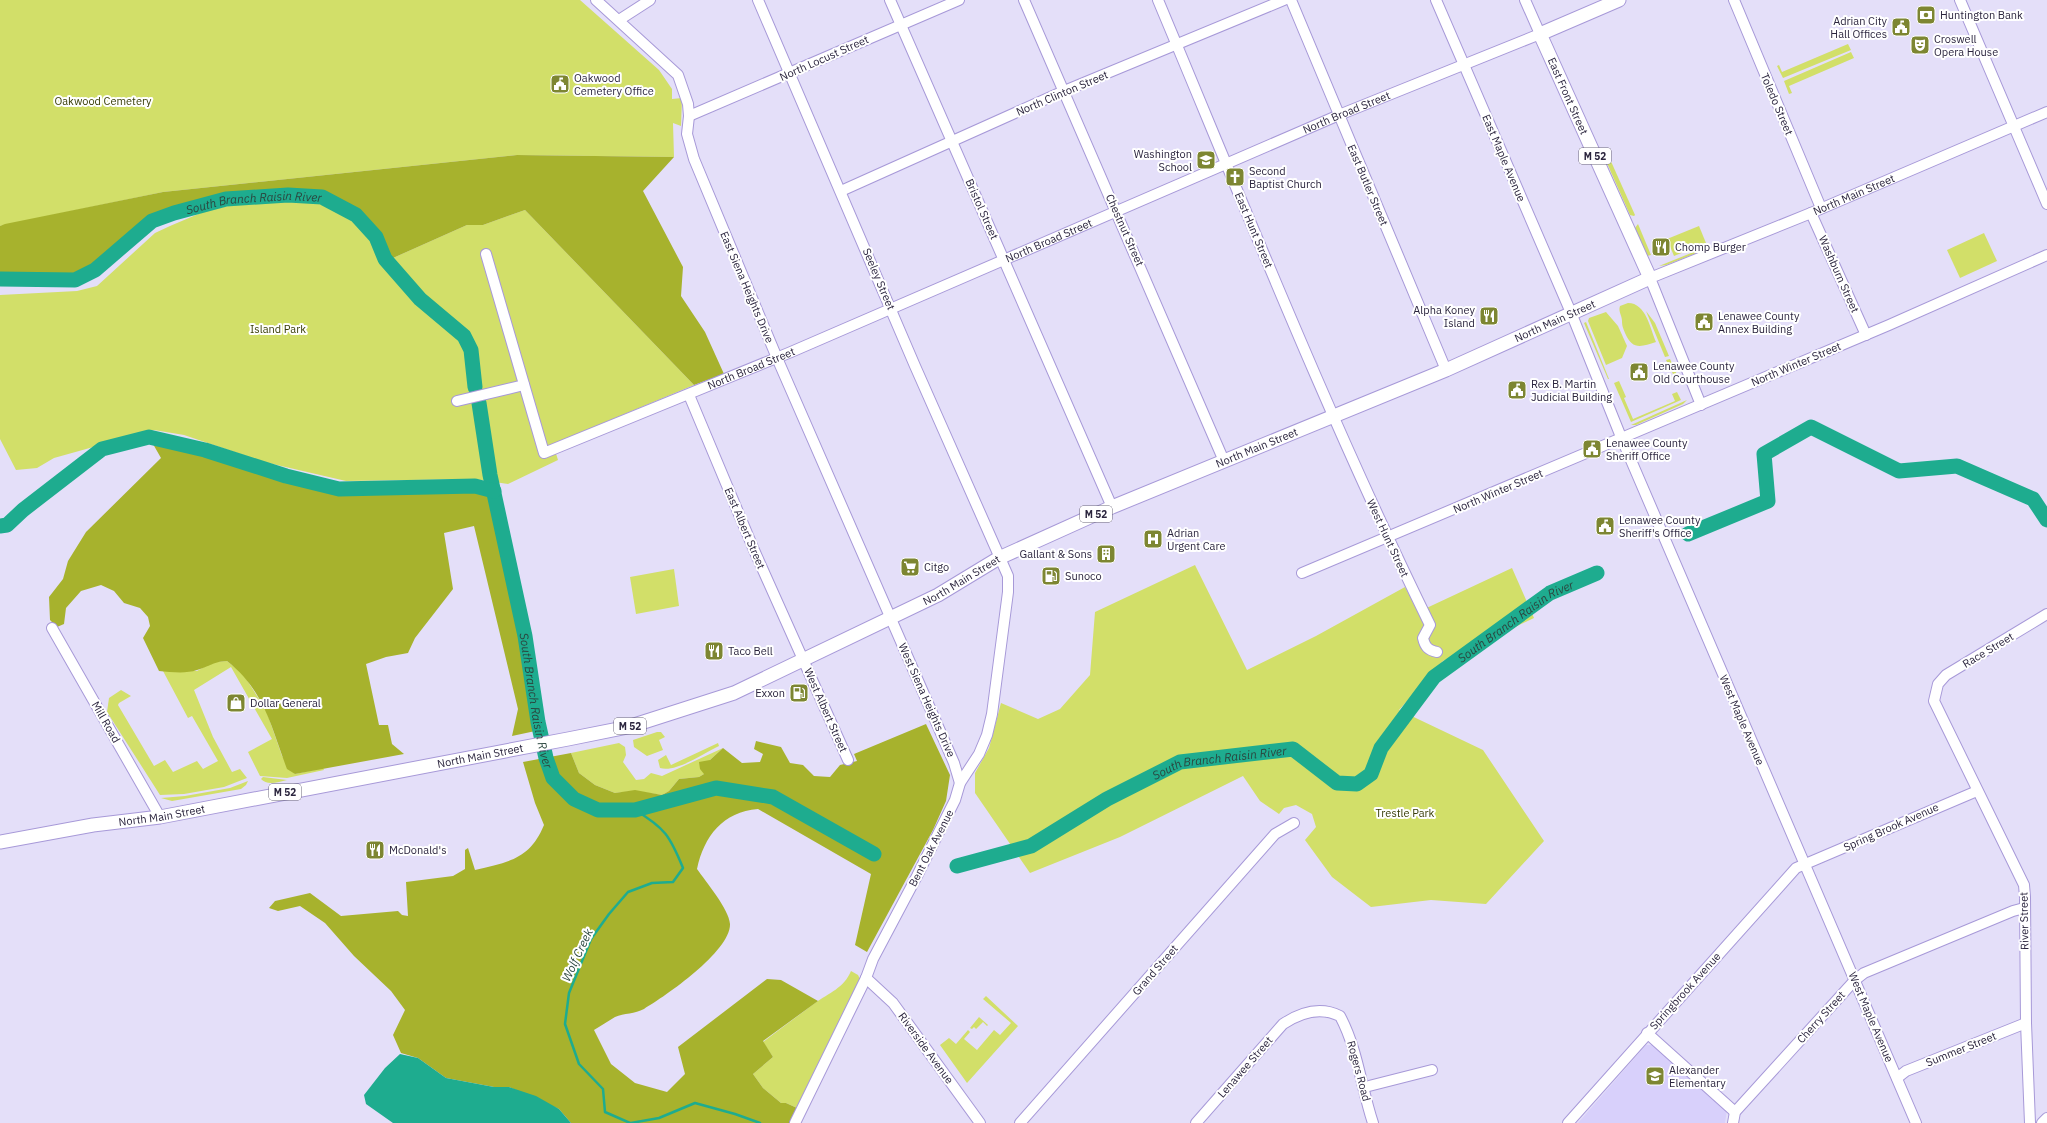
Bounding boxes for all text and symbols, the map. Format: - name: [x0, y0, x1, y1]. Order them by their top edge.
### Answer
- bank icon: Huntington Bank: [1915, 4, 1937, 26]
- place label: Huntington Bank: [1940, 8, 2023, 22]
- place label: Adrian City Hall Offices: [1830, 14, 1888, 41]
- public building icon: Adrian City Hall Offices: [1890, 16, 1912, 38]
- street label: North Locust Street: [777, 32, 871, 84]
- place label: Croswell Opera House: [1934, 32, 1998, 59]
- theatre icon: Croswell Opera House: [1909, 34, 1931, 56]
- street label: East Front Street: [1545, 55, 1591, 137]
- street label: North Clinton Street: [1014, 67, 1110, 119]
- place label: Oakwood Cemetery Office: [574, 71, 654, 98]
- street label: Toledo Street: [1758, 71, 1796, 137]
- public building icon: Oakwood Cemetery Office: [549, 73, 571, 95]
- street label: North Broad Street: [1301, 88, 1392, 137]
- park label: Oakwood Cemetery: [54, 94, 152, 108]
- street label: East Maple Avenue: [1479, 112, 1529, 204]
- street label: East Butler Street: [1345, 142, 1392, 228]
- place label: Washington School: [1134, 147, 1192, 174]
- road number: M 52: [1579, 148, 1611, 164]
- school or university icon: Washington School: [1195, 149, 1217, 171]
- place label: Second Baptist Church: [1249, 164, 1322, 191]
- church icon: Second Baptist Church: [1224, 166, 1246, 188]
- street label: North Main Street: [1811, 171, 1897, 218]
- street label: Bristol Street: [962, 176, 1002, 242]
- water label: South Branch Raisin River: [184, 187, 323, 217]
- street label: East Hunt Street: [1232, 190, 1276, 270]
- street label: Chestnut Street: [1103, 192, 1147, 268]
- street label: North Broad Street: [1003, 216, 1094, 265]
- street label: East Siena Heights Drive: [717, 229, 777, 345]
- street label: Washburn Street: [1816, 233, 1862, 315]
- restaurant icon: Chomp Burger: [1650, 236, 1672, 258]
- place label: Chomp Burger: [1675, 240, 1746, 254]
- street label: Seeley Street: [860, 246, 898, 312]
- street label: North Main Street: [1512, 296, 1598, 345]
- place label: Alpha Koney Island: [1413, 303, 1475, 330]
- restaurant icon: Alpha Koney Island: [1478, 305, 1500, 327]
- place label: Lenawee County Annex Building: [1718, 309, 1800, 336]
- public building icon: Lenawee County Annex Building: [1693, 311, 1715, 333]
- park label: Island Park: [250, 322, 306, 336]
- street label: North Winter Street: [1749, 339, 1843, 389]
- street label: North Broad Street: [705, 344, 797, 392]
- place label: Lenawee County Old Courthouse: [1653, 359, 1735, 386]
- public building icon: Lenawee County Old Courthouse: [1628, 361, 1650, 383]
- place label: Rex B. Martin Judicial Building: [1531, 377, 1612, 404]
- public building icon: Rex B. Martin Judicial Building: [1506, 379, 1528, 401]
- street label: North Main Street: [1214, 425, 1300, 471]
- place label: Lenawee County Sheriff Office: [1606, 436, 1688, 463]
- public building icon: Lenawee County Sheriff Office: [1581, 438, 1603, 460]
- street label: North Winter Street: [1451, 466, 1545, 516]
- street label: East Albert Street: [722, 485, 769, 571]
- street label: West Hunt Street: [1364, 497, 1412, 579]
- road number: M 52: [1080, 506, 1112, 522]
- place label: Lenawee County Sheriff's Office: [1619, 513, 1701, 540]
- public building icon: Lenawee County Sheriff's Office: [1594, 515, 1616, 537]
- place label: Adrian Urgent Care: [1167, 526, 1225, 553]
- hospital icon: Adrian Urgent Care: [1142, 528, 1164, 550]
- building icon: Gallant & Sons: [1095, 543, 1117, 565]
- place label: Gallant & Sons: [1020, 547, 1092, 561]
- street label: North Main Street: [921, 552, 1003, 608]
- supermarket icon: Citgo: [899, 556, 921, 578]
- place label: Citgo: [924, 560, 949, 574]
- fuel station icon: Sunoco: [1040, 565, 1062, 587]
- place label: Sunoco: [1065, 569, 1102, 583]
- water label: South Branch Raisin River: [1454, 576, 1576, 665]
- street label: Race Street: [1960, 629, 2016, 671]
- water label: South Branch Raisin River: [517, 632, 557, 771]
- restaurant icon: Taco Bell: [703, 640, 725, 662]
- street label: West Siena Heights Drive: [896, 641, 958, 759]
- place label: Taco Bell: [728, 644, 773, 658]
- street label: West Albert Street: [801, 666, 851, 754]
- street label: West Maple Avenue: [1717, 673, 1767, 767]
- fuel station icon: Exxon: [788, 682, 810, 704]
- place label: Exxon: [755, 686, 785, 700]
- shop icon: Dollar General: [225, 692, 247, 714]
- place label: Dollar General: [250, 696, 321, 710]
- street label: Mill Road: [89, 699, 123, 745]
- road number: M 52: [614, 718, 646, 734]
- street label: North Main Street: [436, 741, 525, 771]
- water label: South Branch Raisin River: [1149, 742, 1288, 783]
- road number: M 52: [269, 784, 301, 800]
- street label: Spring Brook Avenue: [1841, 800, 1941, 854]
- street label: North Main Street: [118, 802, 206, 829]
- park label: Trestle Park: [1376, 806, 1435, 820]
- street label: Bent Oak Avenue: [906, 807, 956, 889]
- restaurant icon: McDonald's: [364, 839, 386, 861]
- place label: McDonald's: [389, 843, 447, 857]
- street label: River Street: [2016, 892, 2032, 950]
- water label: Wolf Creek: [558, 926, 596, 984]
- street label: Grand Street: [1129, 942, 1181, 998]
- street label: Springbrook Avenue: [1647, 949, 1723, 1033]
- street label: West Maple Avenue: [1846, 970, 1896, 1064]
- street label: Cherry Street: [1794, 988, 1848, 1046]
- street label: Riverside Avenue: [895, 1009, 957, 1087]
- street label: Summer Street: [1924, 1028, 1998, 1069]
- street label: Lenawee Street: [1215, 1033, 1276, 1101]
- street label: Rogers Road: [1344, 1039, 1374, 1103]
- place label: Alexander Elementary: [1669, 1063, 1726, 1090]
- school or university icon: Alexander Elementary: [1644, 1065, 1666, 1087]

